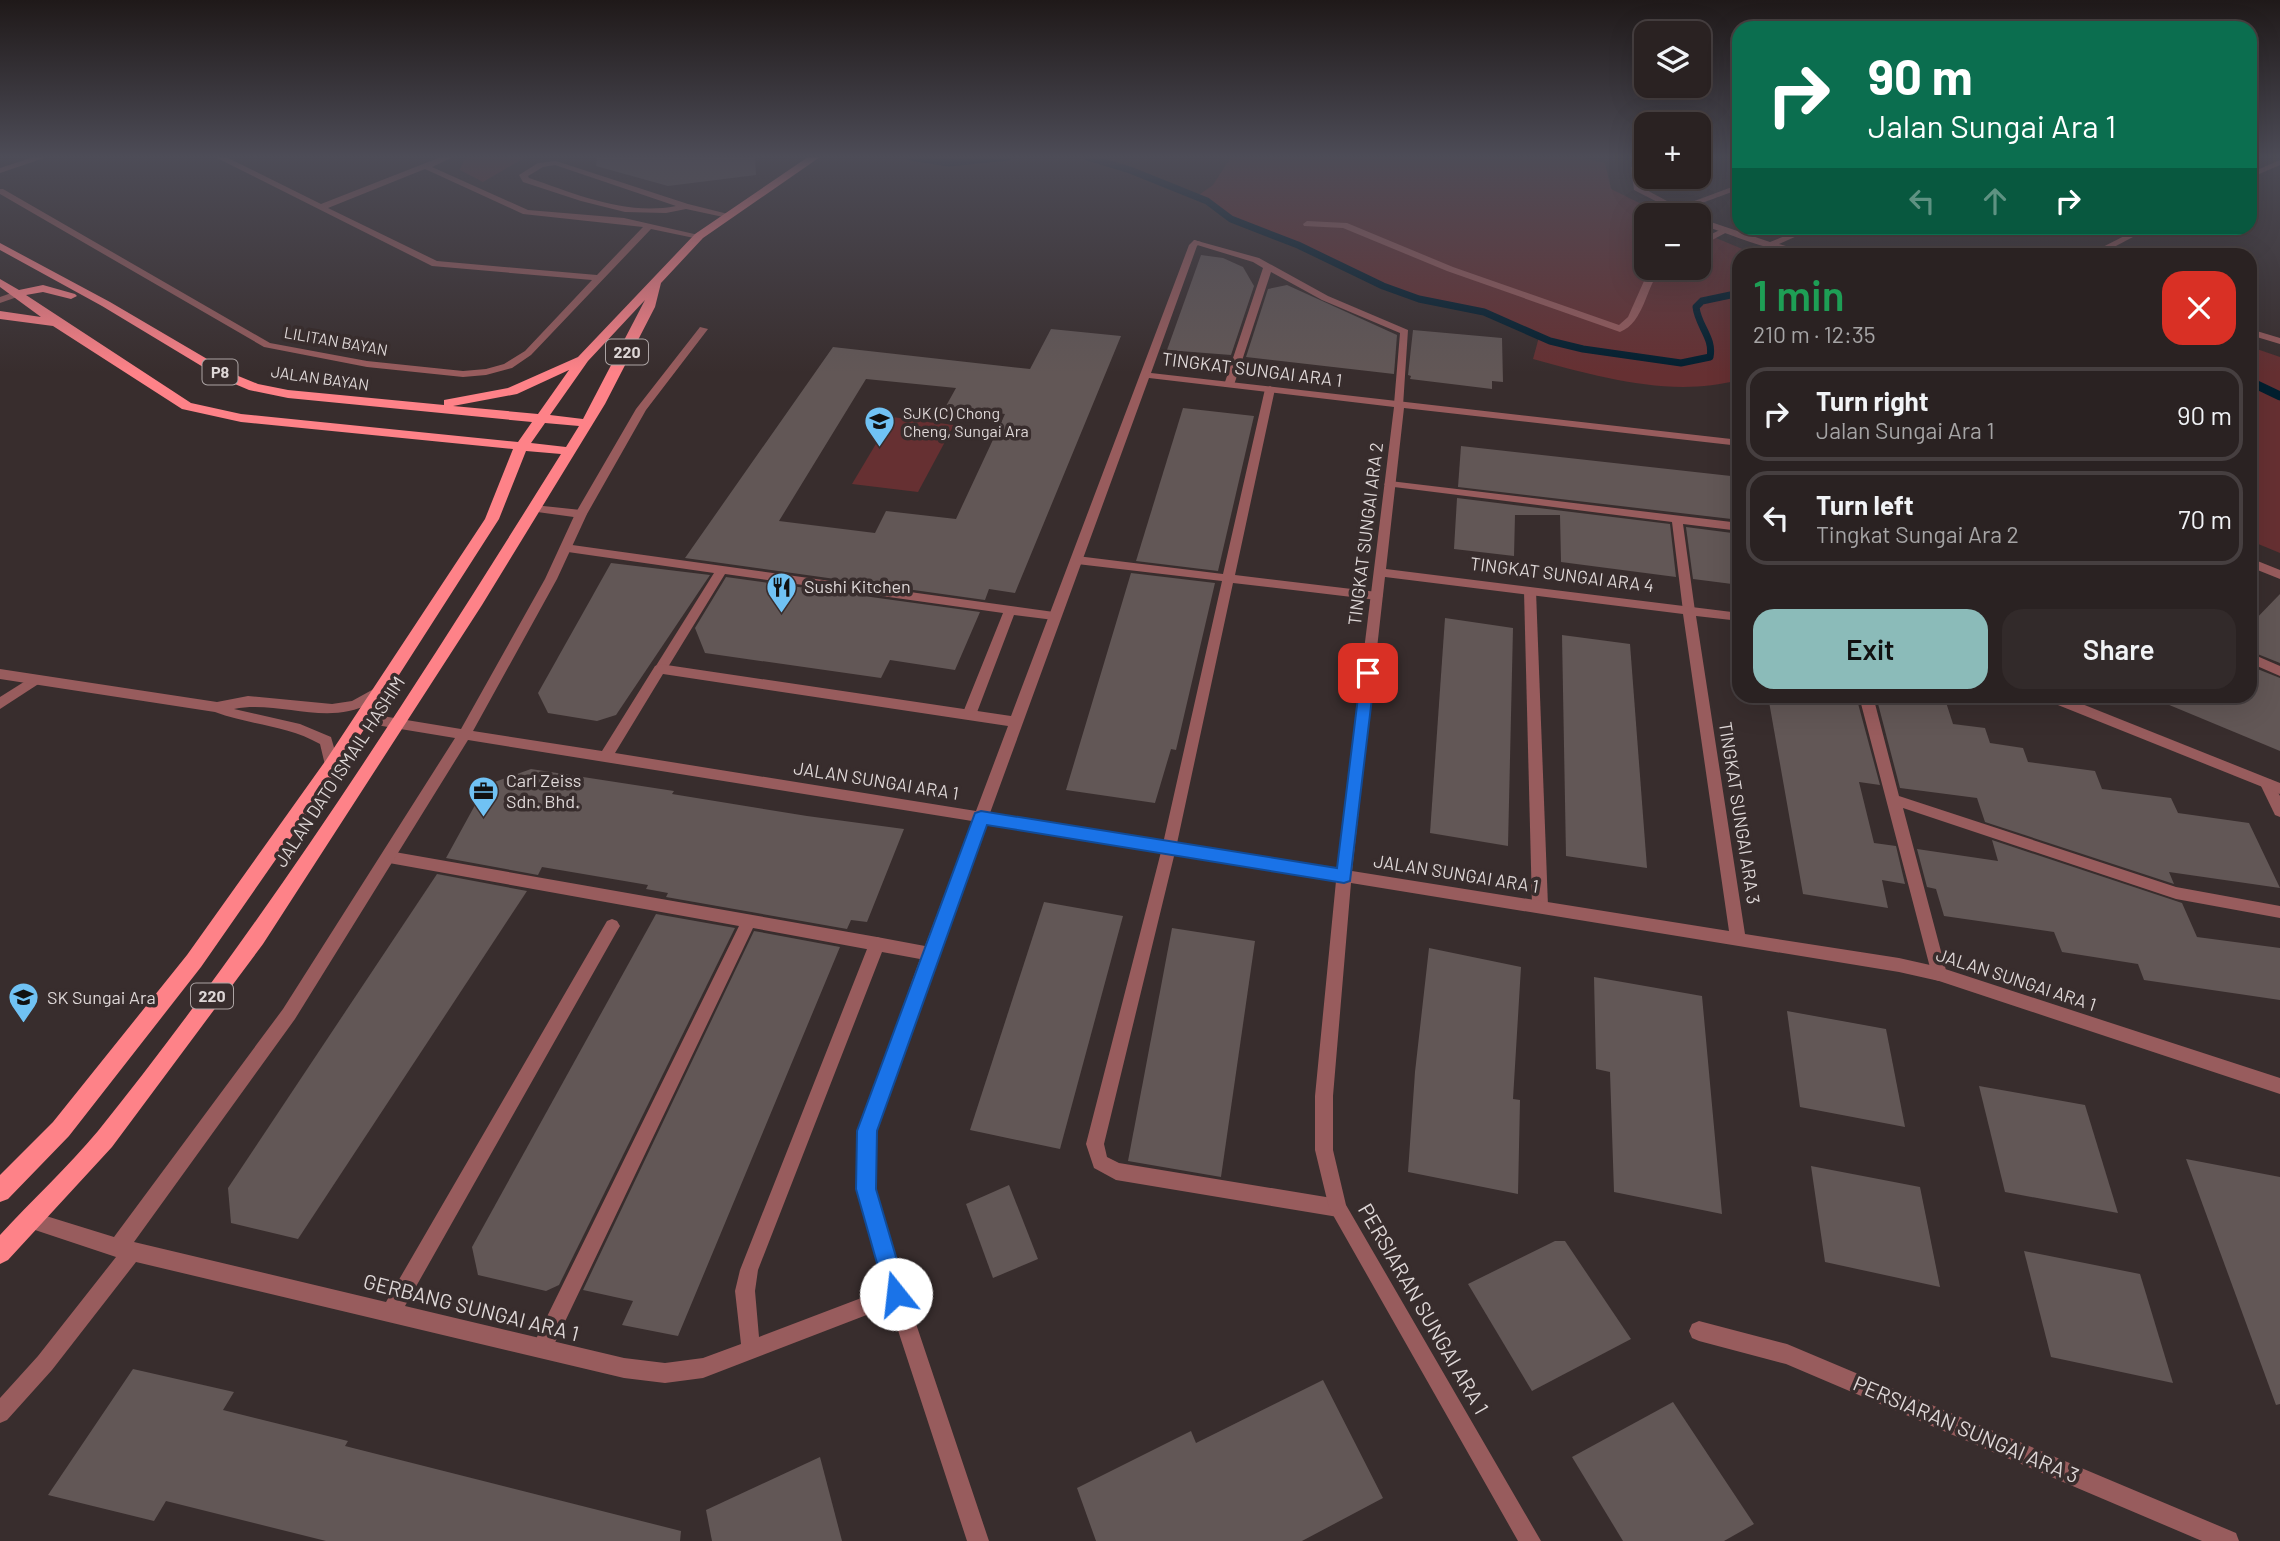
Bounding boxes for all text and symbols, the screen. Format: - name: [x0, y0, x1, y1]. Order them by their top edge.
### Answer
- map controls: [1634, 21, 1711, 280]
- button: layers: [1634, 21, 1711, 98]
- text: 90 m: [1868, 46, 1973, 105]
- icon: right: [1753, 49, 1844, 140]
- text: Jalan Sungai Ara 1: [1868, 106, 2116, 144]
- button: +: [1634, 112, 1711, 189]
- icon: left: [1903, 182, 1941, 220]
- icon: ahead: [1976, 182, 2014, 220]
- icon: right: [2049, 182, 2087, 220]
- button: −: [1634, 203, 1711, 280]
- text: 1 min: [1753, 269, 1845, 319]
- button: close: [2162, 271, 2236, 345]
- text: 210 m · 12:35: [1753, 320, 1876, 348]
- street label: LILITAN BAYAN: [283, 322, 389, 359]
- road number: 220: [606, 340, 648, 364]
- street label: TINGKAT SUNGAI ARA 1: [1161, 347, 1343, 391]
- road number: P8: [202, 360, 238, 384]
- street label: JALAN BAYAN: [270, 361, 370, 394]
- text: Turn right: [1816, 385, 1929, 416]
- icon: right: [1757, 395, 1795, 433]
- text: 90 m: [2177, 399, 2232, 430]
- place label: SJK (C) Chong Cheng, Sungai Ara: [903, 403, 1029, 440]
- school or university icon: SJK (C) Chong Cheng, Sungai Ara: [863, 405, 897, 449]
- text: Jalan Sungai Ara 1: [1816, 416, 1994, 444]
- street label: TINGKAT SUNGAI ARA 2: [1343, 441, 1387, 627]
- text: Turn left: [1816, 489, 1914, 520]
- icon: left: [1757, 499, 1795, 537]
- text: 70 m: [2178, 503, 2232, 534]
- text: Tingkat Sungai Ara 2: [1816, 520, 2019, 548]
- street label: TINGKAT SUNGAI ARA 4: [1469, 552, 1655, 596]
- restaurant icon: Sushi Kitchen: [764, 570, 798, 614]
- place label: Sushi Kitchen: [804, 575, 911, 597]
- button: Exit: [1753, 609, 1988, 689]
- button: Share: [2002, 609, 2236, 689]
- pin: [1338, 643, 1398, 703]
- icon: arrive: [1349, 654, 1387, 692]
- street label: JALAN DATO ISMAIL HASHIM: [269, 672, 409, 871]
- street label: TINGKAT SUNGAI ARA 3: [1715, 720, 1765, 906]
- street label: JALAN SUNGAI ARA 1: [792, 756, 960, 804]
- place label: Carl Zeiss Sdn. Bhd.: [506, 769, 581, 812]
- office icon: Carl Zeiss Sdn. Bhd.: [466, 774, 500, 818]
- street label: JALAN SUNGAI ARA 1: [1372, 849, 1540, 897]
- street label: JALAN SUNGAI ARA 1: [1934, 943, 2099, 1015]
- school or university icon: SK Sungai Ara: [7, 981, 41, 1025]
- road number: 220: [191, 984, 233, 1008]
- place label: SK Sungai Ara: [47, 986, 156, 1008]
- street label: PERSIARAN SUNGAI ARA 1: [1354, 1198, 1495, 1418]
- position arrow: [859, 1257, 933, 1331]
- street label: GERBANG SUNGAI ARA 1: [361, 1268, 582, 1345]
- street label: PERSIARAN SUNGAI ARA 3: [1850, 1370, 2083, 1488]

